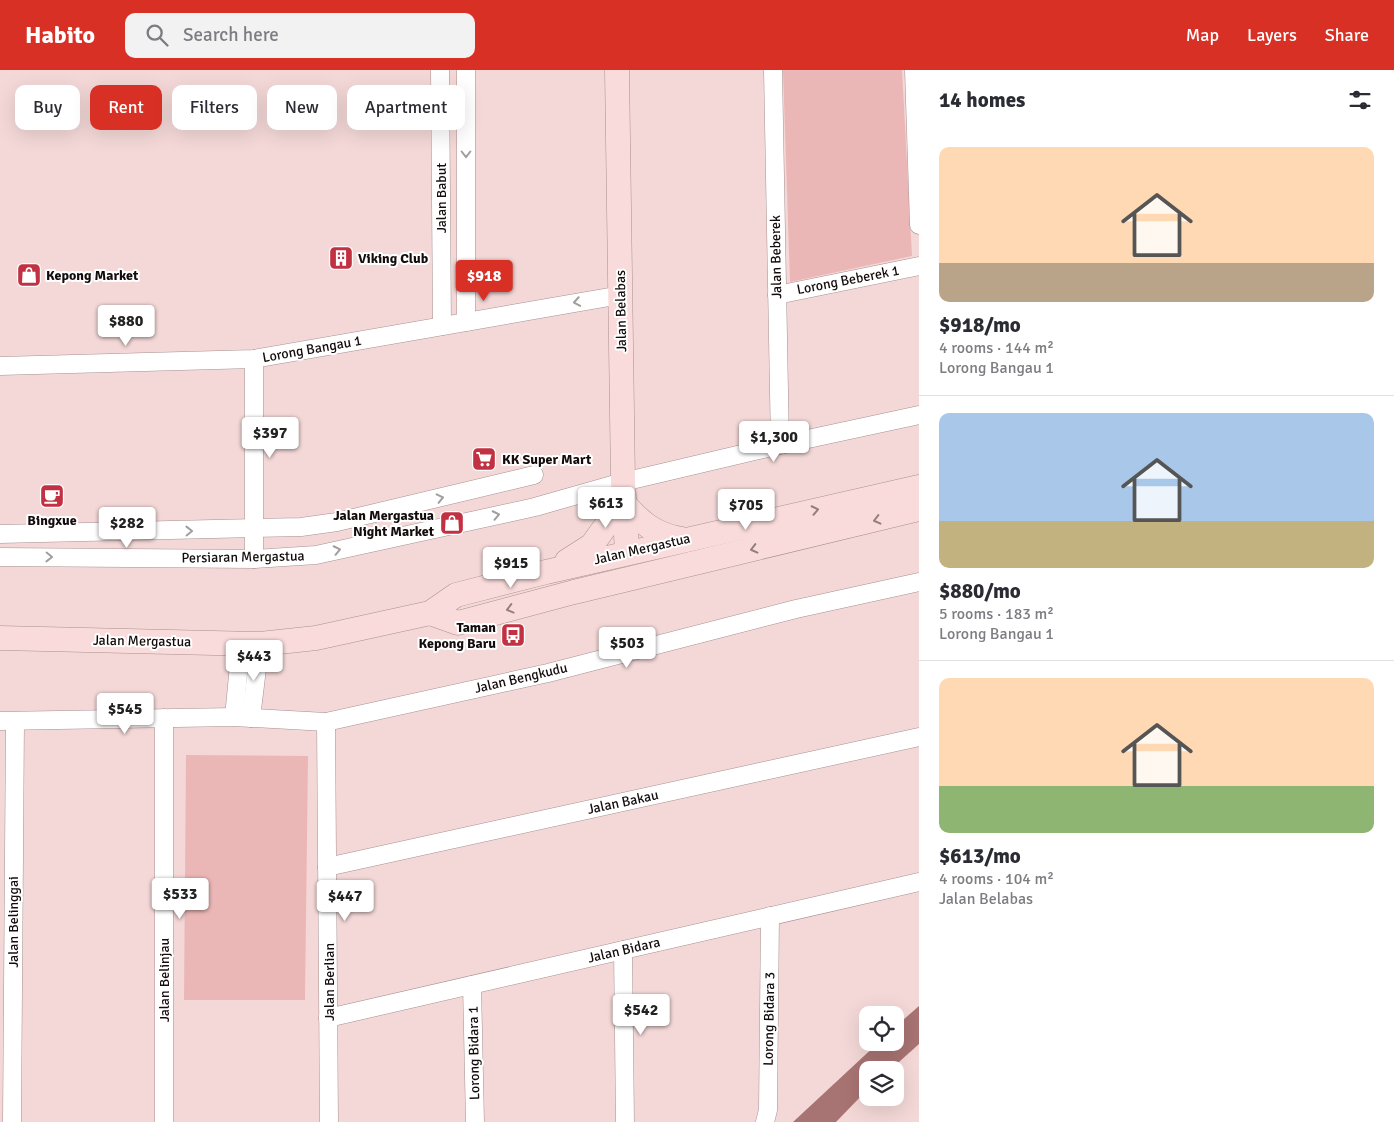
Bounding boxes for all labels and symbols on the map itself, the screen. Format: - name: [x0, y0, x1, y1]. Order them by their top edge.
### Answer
- one-way arrow: [461, 150, 471, 158]
- street label: Jalan Babut: [433, 163, 450, 233]
- street label: Jalan Beberek: [767, 215, 785, 299]
- building icon: Viking Club: [328, 245, 354, 271]
- place label: Viking Club: [358, 250, 429, 267]
- pin: $918: [454, 260, 514, 302]
- shop icon: Kepong Market: [16, 262, 42, 288]
- street label: Lorong Beberek 1: [795, 262, 901, 298]
- place label: Kepong Market: [46, 267, 139, 284]
- street label: Jalan Belabas: [612, 270, 630, 352]
- one-way arrow: [572, 297, 581, 307]
- pin: $880: [96, 304, 156, 347]
- street label: Lorong Bangau 1: [261, 332, 363, 366]
- pin: $397: [240, 416, 300, 459]
- pin: $1,300: [733, 420, 815, 463]
- supermarket icon: KK Super Mart: [471, 446, 497, 472]
- place label: KK Super Mart: [502, 451, 592, 468]
- cafe icon: Bingxue: [39, 483, 65, 509]
- pin: $613: [576, 486, 636, 529]
- pin: $705: [716, 488, 776, 531]
- one-way arrow: [435, 493, 444, 504]
- one-way arrow: [811, 505, 819, 516]
- pin: $282: [97, 506, 157, 549]
- place label: Jalan Mergastua Night Market: [333, 507, 435, 540]
- shop icon: Jalan Mergastua Night Market: [439, 510, 465, 536]
- one-way arrow: [492, 510, 501, 521]
- place label: Bingxue: [27, 512, 77, 529]
- one-way arrow: [874, 514, 882, 524]
- one-way arrow: [185, 526, 193, 536]
- street label: Jalan Mergastua: [592, 530, 692, 568]
- one-way arrow: [749, 543, 758, 554]
- one-way arrow: [333, 545, 342, 556]
- pin: $915: [481, 546, 541, 589]
- street label: Persiaran Mergastua: [181, 547, 305, 567]
- one-way arrow: [45, 552, 53, 562]
- one-way arrow: [506, 603, 514, 614]
- place label: Taman Kepong Baru: [418, 619, 496, 652]
- bus stop icon: Taman Kepong Baru: [500, 622, 526, 648]
- pin: $503: [597, 626, 657, 669]
- street label: Jalan Mergastua: [93, 632, 191, 650]
- pin: $443: [224, 640, 284, 682]
- street label: Jalan Bengkudu: [473, 659, 569, 697]
- pin: $545: [95, 692, 155, 735]
- street label: Jalan Bakau: [586, 786, 660, 818]
- street label: Jalan Belinggai: [5, 876, 22, 968]
- pin: $533: [150, 878, 210, 920]
- pin: $447: [315, 880, 375, 922]
- street label: Jalan Bidara: [586, 933, 662, 967]
- street label: Jalan Belinjau: [156, 938, 173, 1022]
- street label: Jalan Berlian: [321, 943, 338, 1021]
- street label: Lorong Bidara 3: [760, 972, 778, 1066]
- pin: $542: [611, 994, 671, 1036]
- street label: Lorong Bidara 1: [465, 1006, 483, 1100]

